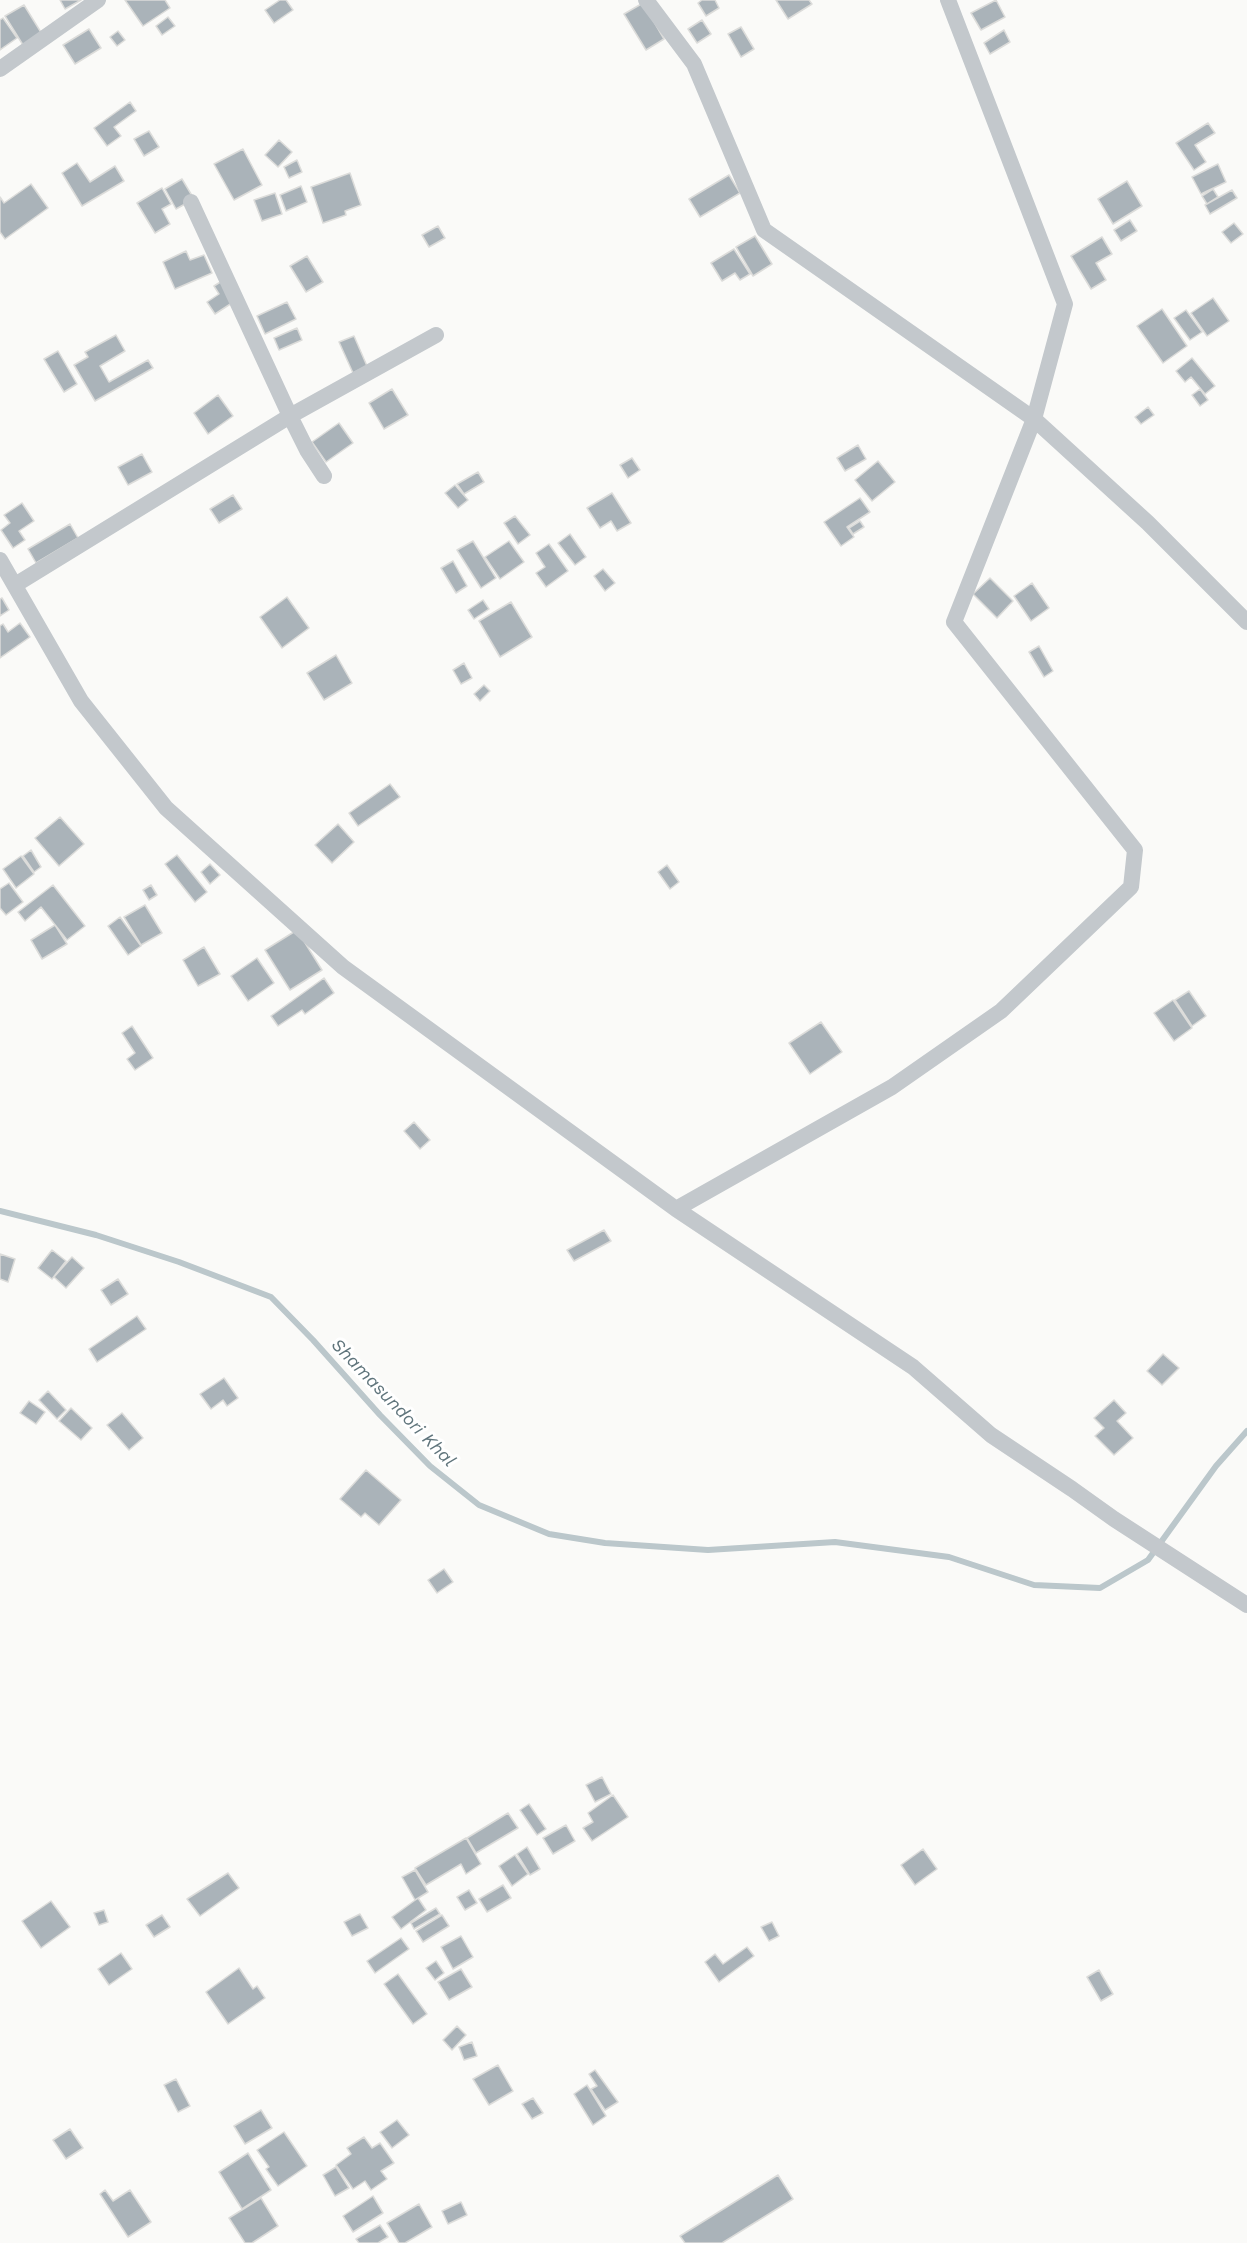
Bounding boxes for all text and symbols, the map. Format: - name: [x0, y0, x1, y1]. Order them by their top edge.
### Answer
- water label: Shamasundori Khal: [326, 1334, 460, 1472]

